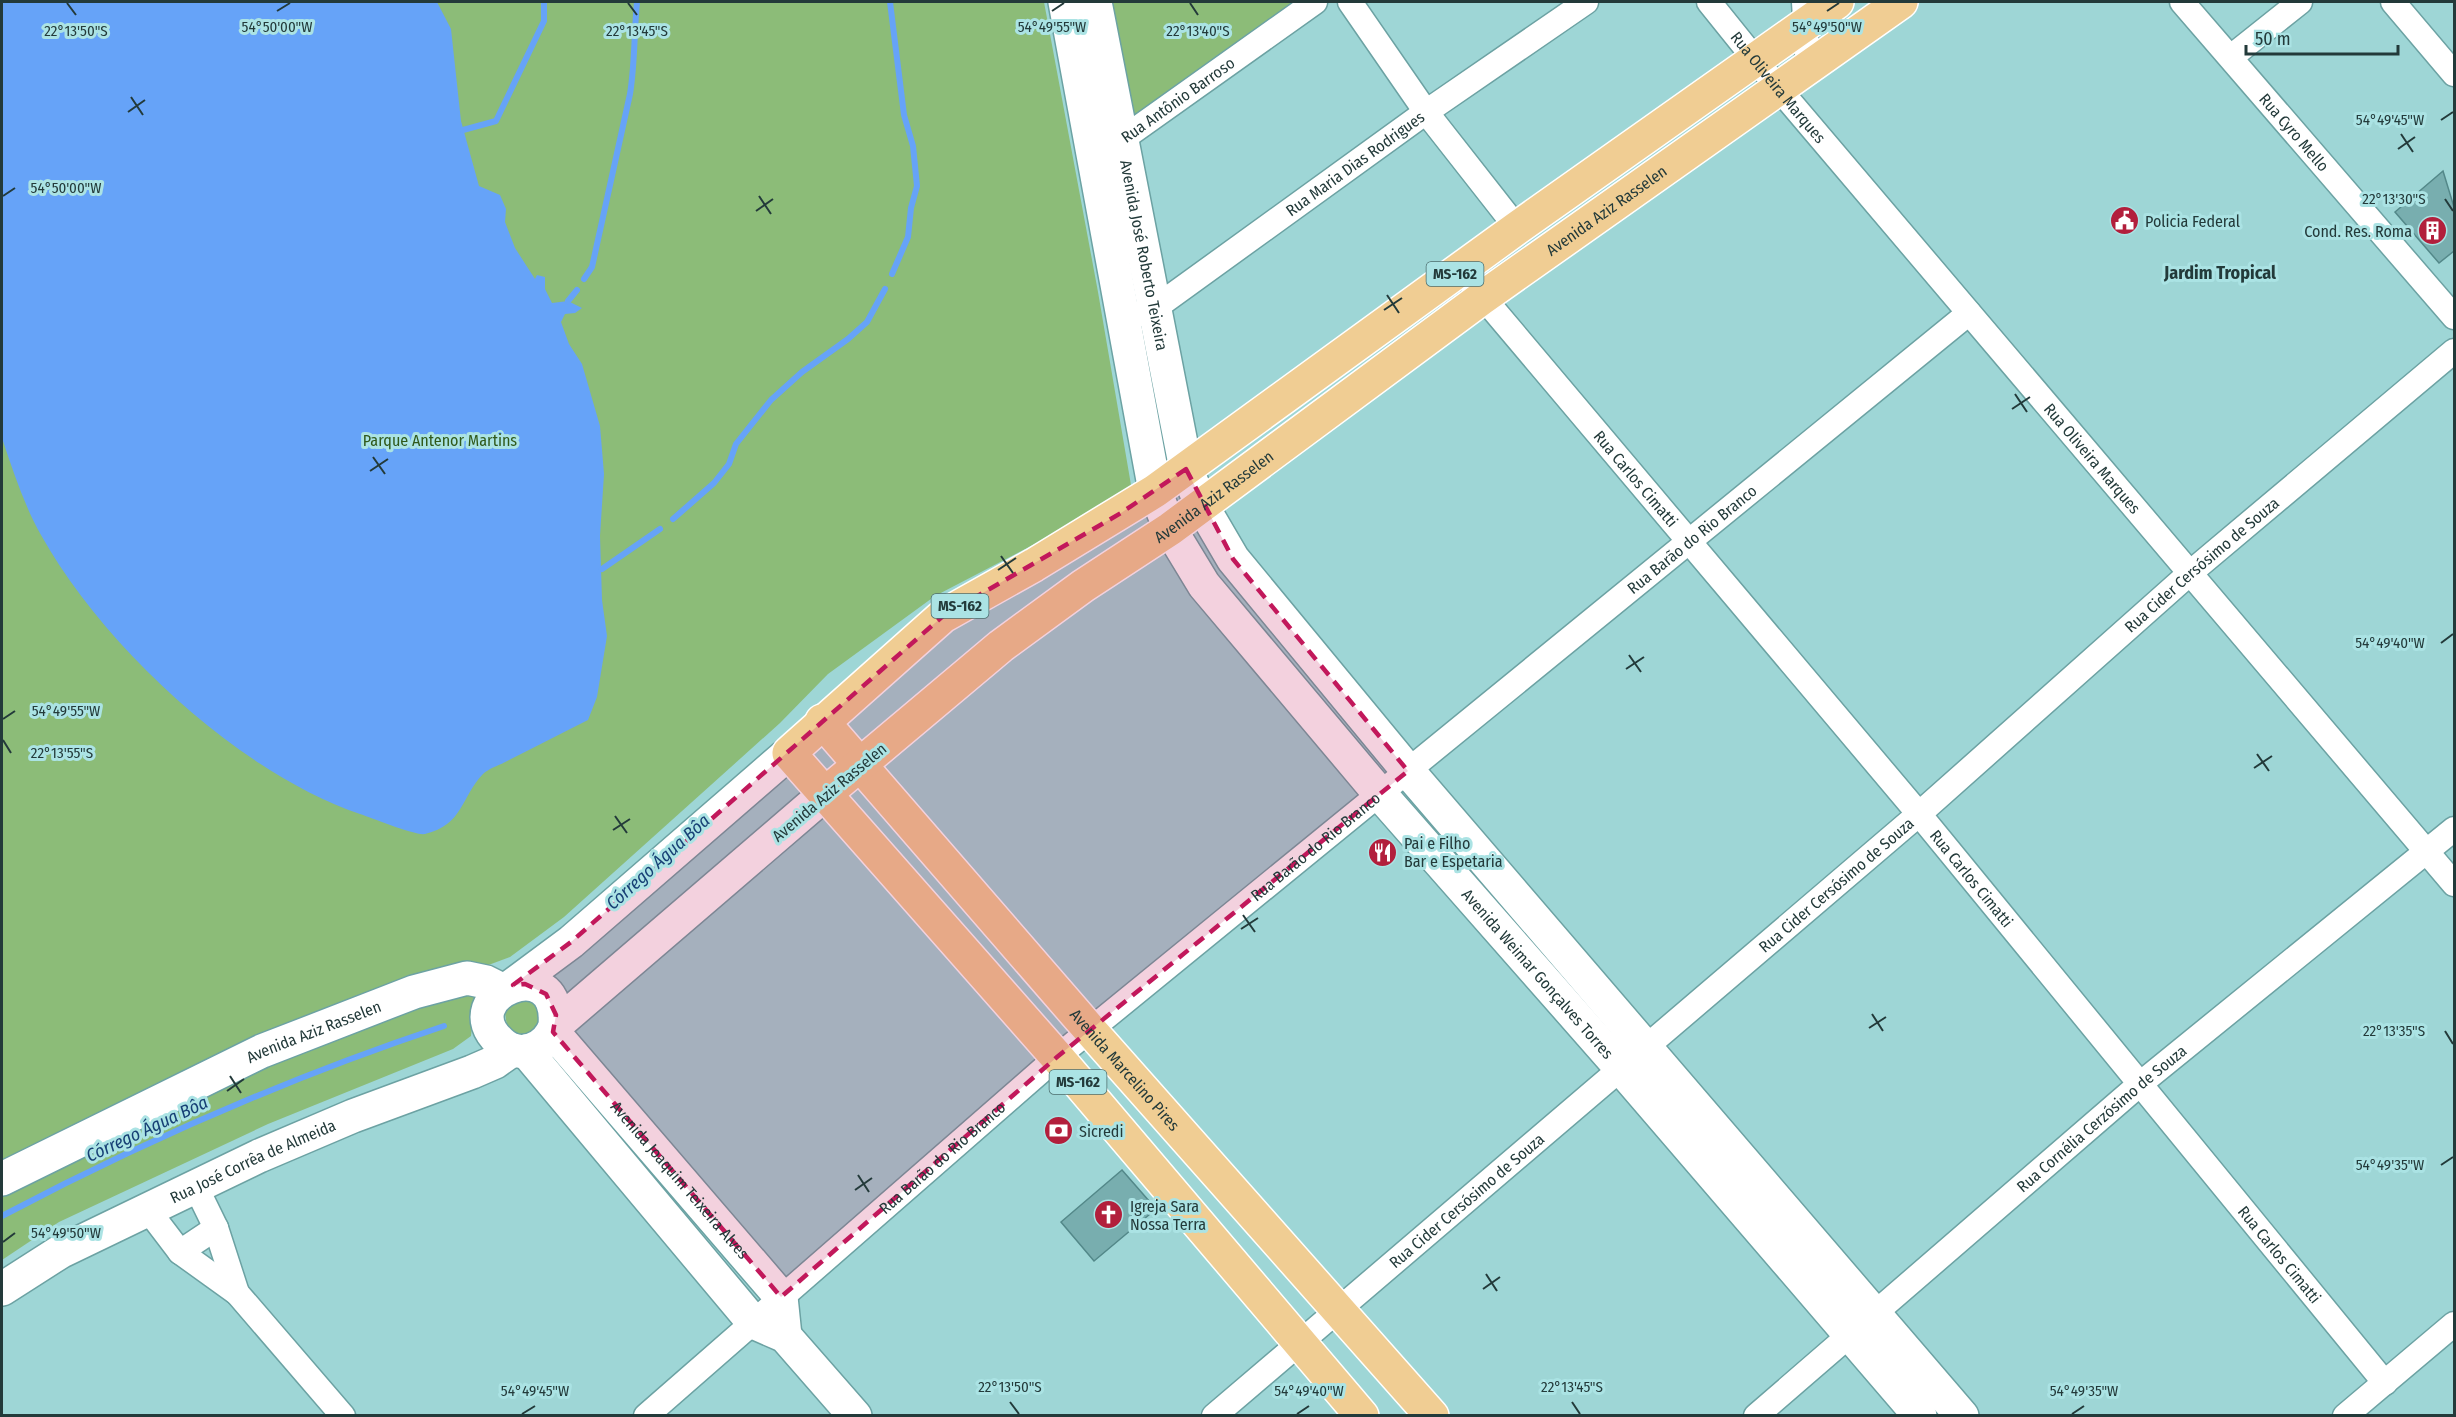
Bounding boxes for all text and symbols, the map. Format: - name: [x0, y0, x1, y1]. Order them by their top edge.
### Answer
- text: 54°50'00"W: [242, 18, 313, 36]
- text: 54°49'55"W: [1018, 18, 1086, 36]
- text: 54°49'50"W: [1792, 18, 1862, 36]
- scale bar: [2246, 18, 2398, 56]
- text: 22°13'50"S: [44, 22, 108, 40]
- text: 22°13'45"S: [606, 22, 668, 40]
- text: 22°13'40"S: [1166, 22, 1230, 40]
- street label: Rua Oliveira Marques: [1727, 28, 1830, 147]
- text: 50 m: [2255, 28, 2291, 50]
- street label: Rua Antônio Barroso: [1118, 53, 1238, 147]
- street label: Rua Cyro Mello: [2255, 90, 2333, 175]
- street label: Rua Maria Dias Rodrigues: [1282, 107, 1428, 220]
- text: 54°49'45"W: [2356, 111, 2424, 129]
- street label: Avenida José Roberto Teixeira: [1116, 158, 1172, 352]
- street label: Avenida Aziz Rasselen: [1543, 162, 1671, 260]
- text: 54°50'00"W: [31, 179, 102, 197]
- text: 22°13'30"S: [2362, 190, 2426, 208]
- public building icon: Policia Federal: [2108, 205, 2140, 237]
- place label: Policia Federal: [2145, 212, 2240, 231]
- building icon: Cond. Res. Roma: [2417, 215, 2449, 247]
- place label: Cond. Res. Roma: [2304, 222, 2412, 241]
- road number: MS-162: [1426, 262, 1484, 286]
- district label: Jardim Tropical: [2163, 262, 2276, 284]
- street label: Rua Oliveira Marques: [2040, 399, 2144, 518]
- street label: Rua Carlos Cimatti: [1590, 427, 1682, 531]
- park label: Parque Antenor Martins: [363, 431, 517, 450]
- street label: Avenida Aziz Rasselen: [1151, 447, 1277, 547]
- street label: Rua Barão do Rio Branco: [1624, 481, 1761, 598]
- street label: Rua Cider Cersósimo de Souza: [2121, 493, 2283, 637]
- road number: MS-162: [932, 594, 988, 618]
- text: 54°49'40"W: [2355, 634, 2425, 652]
- text: 54°49'55"W: [32, 702, 100, 720]
- street label: Avenida Aziz Rasselen: [768, 739, 890, 846]
- text: 22°13'55"S: [31, 744, 93, 762]
- street label: Rua Barão do Rio Branco: [1247, 788, 1384, 905]
- water label: Córrego Água Bôa: [602, 810, 714, 914]
- street label: Rua Cider Cersósimo de Souza: [1755, 814, 1918, 957]
- street label: Rua Carlos Cimatti: [1926, 826, 2017, 931]
- place label: Pai e Filho Bar e Espetaria: [1404, 834, 1503, 871]
- restaurant icon: Pai e Filho Bar e Espetaria: [1367, 836, 1399, 868]
- street label: Avenida Weimar Gonçalves Torres: [1458, 885, 1617, 1063]
- street label: Avenida Aziz Rasselen: [243, 997, 384, 1067]
- street label: Avenida Marcelino Pires: [1066, 1005, 1184, 1135]
- text: 22°13'35"S: [2363, 1022, 2425, 1040]
- street label: Rua Cornélia Cerzósimo de Souza: [2013, 1041, 2191, 1196]
- road number: MS-162: [1050, 1070, 1106, 1094]
- water label: Córrego Água Bôa: [83, 1091, 211, 1167]
- street label: Avenida Joaquim Teixeira Alves: [607, 1097, 753, 1263]
- street label: Rua Barão do Rio Branco: [875, 1098, 1009, 1218]
- street label: Rua José Corrêa de Almeida: [167, 1115, 339, 1207]
- bank icon: Sicredi: [1042, 1115, 1074, 1147]
- place label: Sicredi: [1079, 1122, 1123, 1141]
- street label: Rua Cider Cersósimo de Souza: [1386, 1129, 1548, 1272]
- text: 54°49'35"W: [2356, 1156, 2424, 1174]
- place label: Igreja Sara Nossa Terra: [1130, 1197, 1206, 1234]
- church icon: Igreja Sara Nossa Terra: [1093, 1199, 1125, 1231]
- street label: Rua Carlos Cimatti: [2234, 1202, 2325, 1307]
- text: 54°49'50"W: [31, 1224, 101, 1242]
- text: 22°13'50"S: [978, 1378, 1042, 1396]
- text: 22°13'45"S: [1541, 1378, 1603, 1396]
- text: 54°49'45"W: [501, 1382, 569, 1400]
- text: 54°49'40"W: [1274, 1382, 1344, 1400]
- text: 54°49'35"W: [2050, 1382, 2118, 1400]

